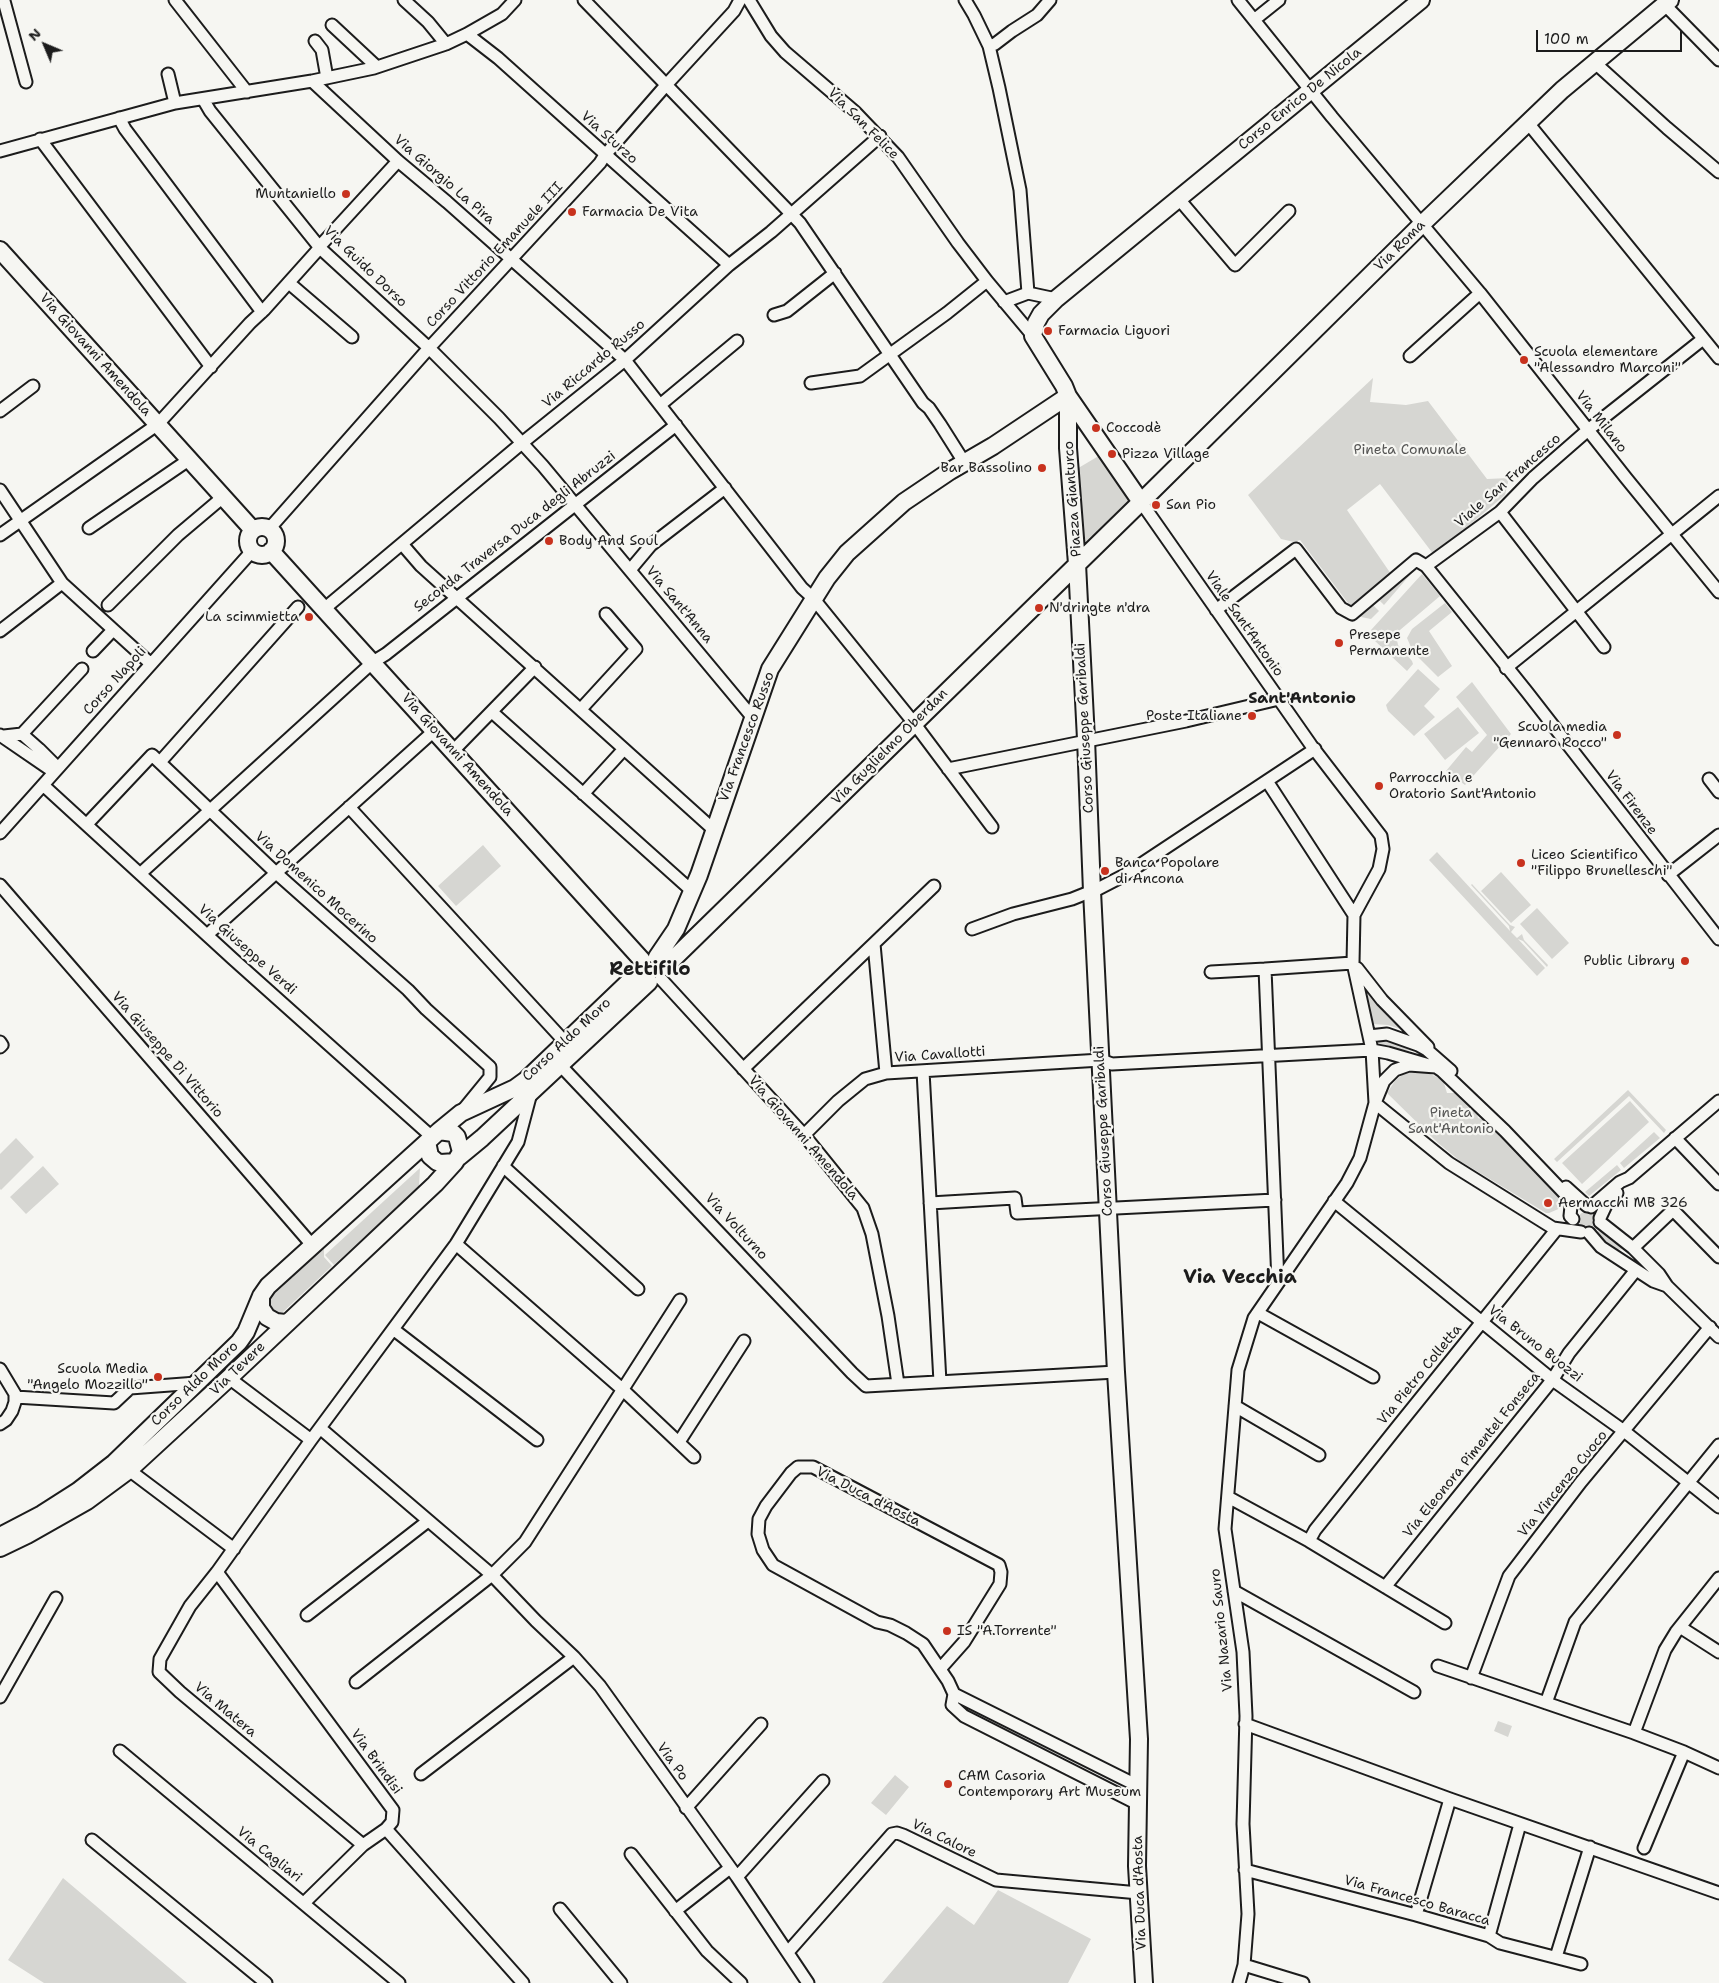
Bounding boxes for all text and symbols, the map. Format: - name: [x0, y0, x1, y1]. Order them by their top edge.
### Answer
- north arrow: [20, 20, 70, 70]
- scale bar: [1539, 20, 1685, 52]
- text: N: [24, 24, 45, 45]
- text: 100 m: [1544, 29, 1589, 49]
- street label: Corso Enrico De Nicola: [1235, 44, 1365, 154]
- street label: Via San Felice: [824, 85, 902, 163]
- street label: Via Sturzo: [577, 108, 641, 168]
- street label: Via Giorgio La Pira: [390, 132, 498, 228]
- street label: Corso Vittorio Emanuele III: [423, 179, 567, 331]
- place label: Muntaniello: [255, 186, 336, 202]
- marker: Muntaniello: [340, 188, 352, 200]
- place label: Farmacia De Vita: [582, 204, 698, 220]
- marker: Farmacia De Vita: [566, 206, 578, 218]
- street label: Via Roma: [1371, 217, 1429, 275]
- street label: Via Guido Dorso: [320, 223, 410, 311]
- street label: Via Giovanni Amendola: [35, 290, 155, 420]
- street label: Via Riccardo Russo: [539, 316, 649, 412]
- place label: Farmacia Liguori: [1058, 323, 1170, 339]
- marker: Farmacia Liguori: [1042, 325, 1054, 337]
- place label: Scuola elementare "Alessandro Marconi": [1534, 344, 1681, 377]
- marker: Scuola elementare "Alessandro Marconi": [1518, 354, 1530, 366]
- street label: Via Milano: [1572, 388, 1630, 456]
- place label: Coccodè: [1106, 420, 1161, 436]
- marker: Coccodè: [1090, 422, 1102, 434]
- street label: Viale San Francesco: [1452, 430, 1564, 532]
- street label: Piazza Gianturco: [1061, 440, 1085, 558]
- park label: Pineta Comunale: [1353, 442, 1467, 458]
- place label: Pizza Village: [1122, 446, 1210, 462]
- street label: Seconda Traversa Duca degli Abruzzi: [411, 448, 619, 616]
- marker: Pizza Village: [1106, 448, 1118, 460]
- place label: Bar Bassolino: [941, 460, 1032, 476]
- marker: Bar Bassolino: [1036, 462, 1048, 474]
- place label: San Pio: [1166, 497, 1216, 513]
- marker: San Pio: [1150, 499, 1162, 511]
- place label: Body And Soul: [559, 533, 658, 549]
- marker: Body And Soul: [543, 535, 555, 547]
- street label: Via Sant'Anna: [642, 563, 716, 647]
- street label: Viale Sant'Antonio: [1201, 568, 1287, 680]
- place label: N'dringte n'dra: [1049, 600, 1150, 616]
- marker: N'dringte n'dra: [1033, 602, 1045, 614]
- place label: La scimmietta: [205, 609, 299, 625]
- marker: La scimmietta: [303, 611, 315, 623]
- place label: Presepe Permanente: [1349, 627, 1429, 660]
- marker: Presepe Permanente: [1333, 637, 1345, 649]
- street label: Corso Giuseppe Garibaldi: [1072, 642, 1098, 814]
- street label: Corso Napoli: [80, 643, 150, 719]
- street label: Via Francesco Russo: [716, 670, 778, 804]
- street label: Via Guglielmo Oberdan: [828, 685, 952, 809]
- district label: Sant'Antonio: [1248, 689, 1356, 709]
- street label: Via Giovanni Amendola: [397, 690, 517, 820]
- place label: Poste Italiane: [1146, 708, 1242, 724]
- marker: Poste Italiane: [1246, 710, 1258, 722]
- place label: Scuola media "Gennaro Rocco": [1493, 719, 1607, 752]
- marker: Scuola media "Gennaro Rocco": [1611, 729, 1623, 741]
- street label: Via Firenze: [1601, 768, 1661, 838]
- place label: Parrocchia e Oratorio Sant'Antonio: [1389, 770, 1536, 802]
- marker: Parrocchia e Oratorio Sant'Antonio: [1373, 780, 1385, 792]
- street label: Via Domenico Mocerino: [251, 828, 381, 948]
- place label: Liceo Scientifico "Filippo Brunelleschi": [1531, 847, 1673, 880]
- place label: Banca Popolare di Ancona: [1115, 855, 1219, 888]
- marker: Liceo Scientifico "Filippo Brunelleschi": [1515, 857, 1527, 869]
- marker: Banca Popolare di Ancona: [1099, 865, 1111, 877]
- street label: Via Giuseppe Verdi: [194, 901, 300, 999]
- place label: Public Library: [1583, 953, 1675, 969]
- marker: Public Library: [1679, 955, 1691, 967]
- district label: Rettifilo: [609, 959, 691, 981]
- street label: Via Giuseppe Di Vittorio: [108, 989, 226, 1121]
- street label: Corso Aldo Moro: [519, 995, 615, 1085]
- street label: Via Cavallotti: [894, 1043, 986, 1067]
- street label: Corso Giuseppe Garibaldi: [1091, 1045, 1117, 1217]
- street label: Via Giovanni Amendola: [744, 1072, 862, 1204]
- park label: Pineta Sant'Antonio: [1408, 1105, 1494, 1138]
- street label: Via Volturno: [701, 1190, 771, 1264]
- place label: Aermacchi MB 326: [1558, 1195, 1688, 1211]
- marker: Aermacchi MB 326: [1542, 1197, 1554, 1209]
- district label: Via Vecchia: [1183, 1267, 1297, 1289]
- street label: Via Bruno Buozzi: [1484, 1302, 1586, 1386]
- street label: Via Pietro Colletta: [1374, 1321, 1466, 1429]
- street label: Corso Aldo Moro: [148, 1338, 242, 1430]
- street label: Via Tevere: [207, 1339, 269, 1399]
- place label: Scuola Media "Angelo Mozzillo": [27, 1361, 148, 1394]
- street label: Via Eleonora Pimentel Fonseca: [1400, 1369, 1544, 1541]
- marker: Scuola Media "Angelo Mozzillo": [152, 1371, 164, 1383]
- street label: Via Vincenzo Cuoco: [1515, 1427, 1611, 1541]
- street label: Via Duca d'Aosta: [813, 1463, 923, 1531]
- street label: Via Nazario Sauro: [1207, 1567, 1237, 1693]
- place label: IS "A.Torrente": [957, 1623, 1057, 1639]
- marker: IS "A.Torrente": [941, 1625, 953, 1637]
- street label: Via Matera: [190, 1679, 260, 1741]
- street label: Via Brindisi: [347, 1726, 405, 1798]
- street label: Via Po: [653, 1740, 691, 1784]
- place label: CAM Casoria Contemporary Art Museum: [958, 1768, 1141, 1800]
- marker: CAM Casoria Contemporary Art Museum: [942, 1778, 954, 1790]
- street label: Via Calore: [909, 1816, 979, 1862]
- street label: Via Cagliari: [233, 1824, 305, 1886]
- street label: Via Duca d'Aosta: [1130, 1835, 1150, 1951]
- street label: Via Francesco Baracca: [1342, 1872, 1492, 1930]

